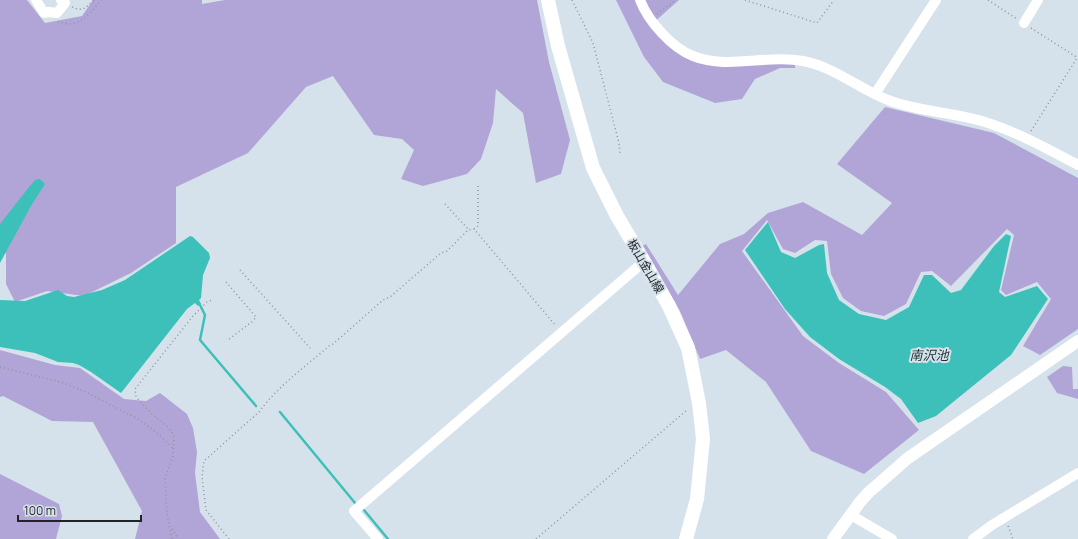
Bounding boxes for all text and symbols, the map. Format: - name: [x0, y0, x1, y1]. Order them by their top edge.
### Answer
- street label: 板山金山線: [624, 236, 668, 296]
- water label: 南沢池: [909, 346, 950, 364]
- scale bar: [18, 497, 141, 523]
- text: 100 m: [24, 502, 56, 519]

